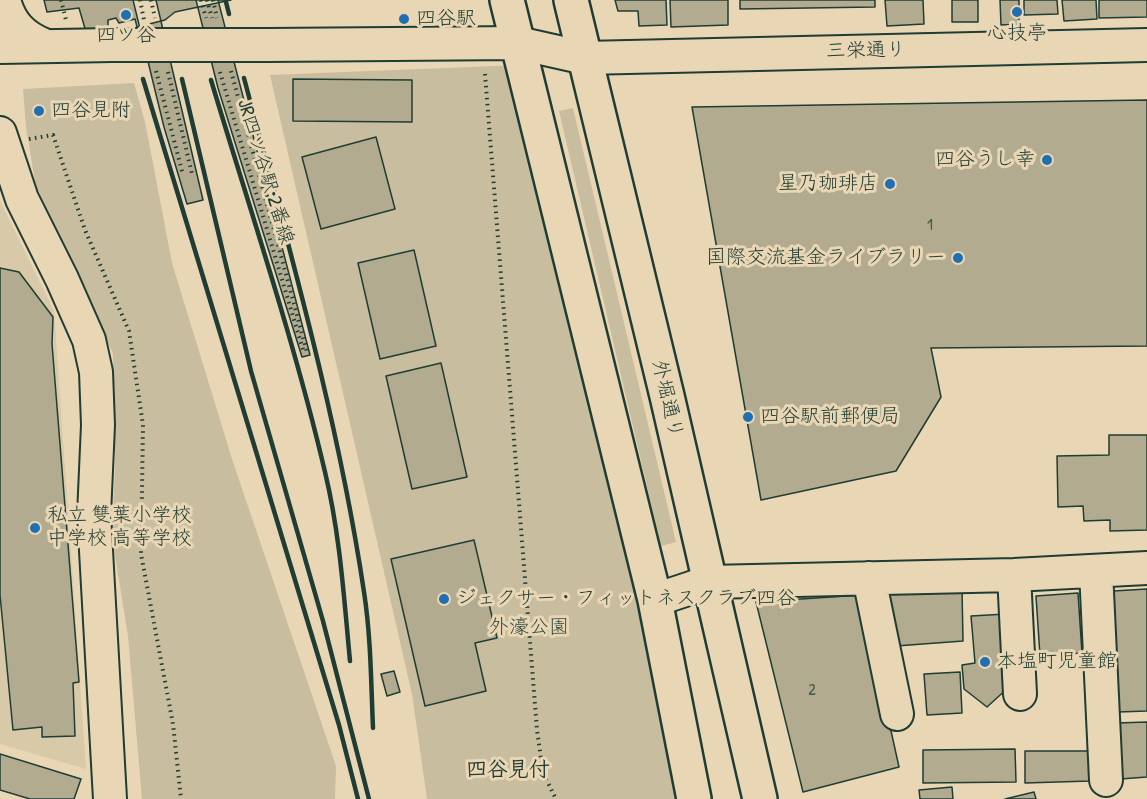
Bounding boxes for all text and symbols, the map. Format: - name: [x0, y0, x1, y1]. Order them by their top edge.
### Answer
- marker: 心技亭: [1010, 5, 1024, 19]
- place label: 四谷駅: [416, 7, 476, 31]
- marker: 四ツ谷: [119, 8, 133, 22]
- marker: 四谷駅: [397, 12, 411, 26]
- place label: 心技亭: [987, 22, 1047, 46]
- place label: 四ツ谷: [96, 24, 156, 48]
- street label: 三栄通り: [826, 38, 906, 64]
- street label: JR四ツ谷駅;2番線: [232, 97, 298, 247]
- place label: 四谷見附: [51, 99, 131, 123]
- marker: 四谷見附: [32, 104, 46, 118]
- place label: 四谷うし幸: [935, 148, 1035, 172]
- marker: 四谷うし幸: [1040, 153, 1054, 167]
- place label: 星乃珈琲店: [778, 172, 878, 196]
- marker: 星乃珈琲店: [883, 177, 897, 191]
- house number: 1: [927, 216, 933, 236]
- place label: 国際交流基金ライブラリー: [706, 246, 946, 270]
- marker: 国際交流基金ライブラリー: [951, 251, 965, 265]
- street label: 外堀通り: [646, 357, 688, 441]
- place label: 四谷駅前郵便局: [760, 405, 900, 429]
- marker: 四谷駅前郵便局: [741, 410, 755, 424]
- place label: 私立 雙葉小学校 中学校 高等学校: [47, 504, 192, 551]
- marker: 私立 雙葉小学校 中学校 高等学校: [28, 521, 42, 535]
- place label: ジェクサー・フィットネスクラブ四谷: [456, 587, 796, 611]
- marker: ジェクサー・フィットネスクラブ四谷: [437, 592, 451, 606]
- park label: 外濠公園: [489, 616, 569, 640]
- place label: 本塩町児童館: [997, 650, 1117, 674]
- marker: 本塩町児童館: [978, 655, 992, 669]
- house number: 2: [808, 681, 816, 701]
- district label: 四谷見付: [466, 757, 550, 783]

